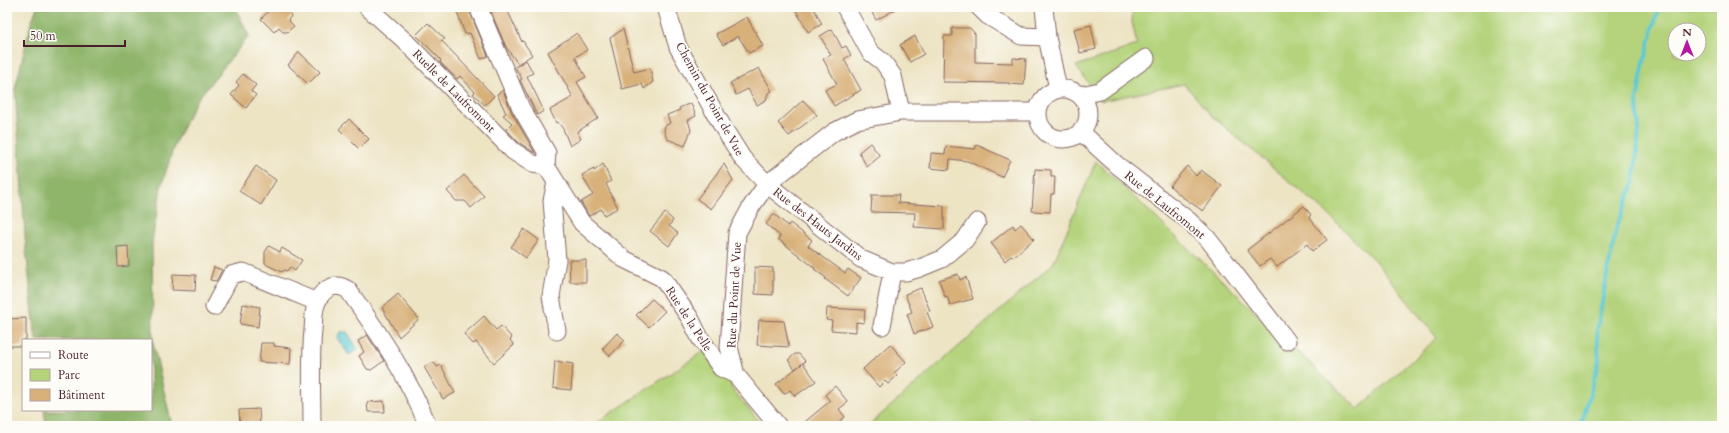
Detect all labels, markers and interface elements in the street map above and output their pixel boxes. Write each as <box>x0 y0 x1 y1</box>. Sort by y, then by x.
scale bar <box>24 22 125 48</box>
north arrow <box>1667 22 1707 62</box>
text: N <box>1682 25 1692 40</box>
text: 50 m <box>30 28 57 44</box>
street label: Chemin du Point de Vue <box>672 39 748 159</box>
street label: Ruelle de Laufromont <box>409 46 499 136</box>
street label: Rue de Laufromont <box>1121 167 1209 243</box>
street label: Rue des Hauts Jardins <box>770 184 866 264</box>
street label: Rue du Point de Vue <box>723 241 745 349</box>
street label: Rue de la Pelle <box>662 284 716 354</box>
legend <box>22 339 152 411</box>
text: Route <box>58 347 89 363</box>
text: Parc <box>58 367 81 383</box>
text: Bâtiment <box>58 387 105 403</box>

